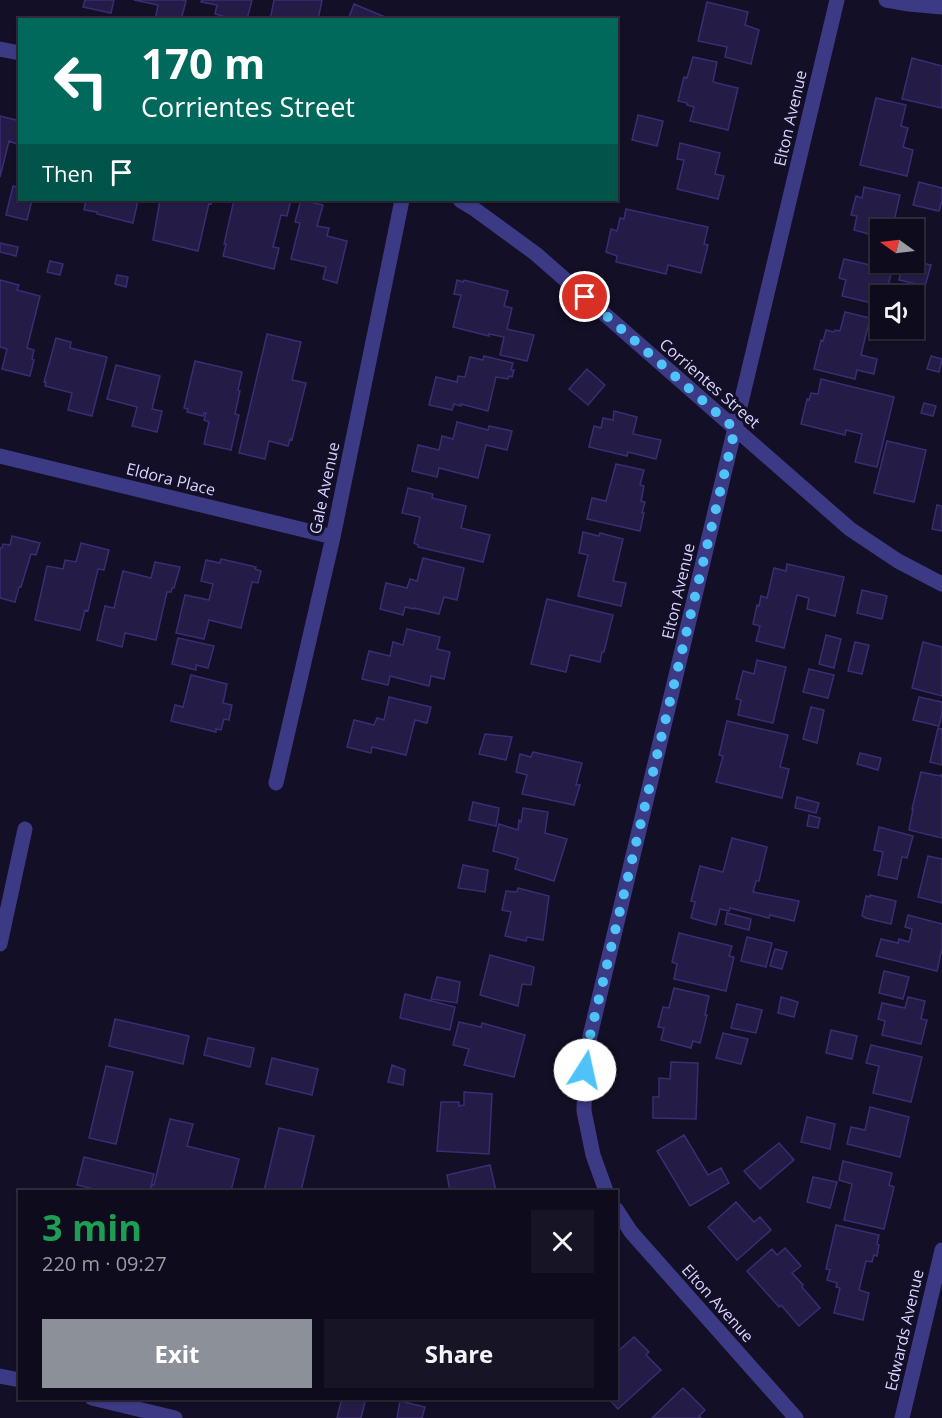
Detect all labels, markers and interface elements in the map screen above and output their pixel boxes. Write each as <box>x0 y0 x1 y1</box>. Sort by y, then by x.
text: 170 m <box>141 34 265 91</box>
icon: left <box>42 42 120 120</box>
street label: Elton Avenue <box>768 68 812 168</box>
text: Corrientes Street <box>141 88 355 125</box>
icon: arrive <box>105 156 138 189</box>
text: Then <box>42 158 93 188</box>
north arrow <box>870 219 924 273</box>
map controls <box>870 219 924 339</box>
pin <box>559 271 610 322</box>
icon: arrive <box>568 280 601 313</box>
button: sound <box>870 285 924 339</box>
street label: Corrientes Street <box>655 333 765 433</box>
street label: Gale Avenue <box>304 440 344 536</box>
street label: Eldora Place <box>124 457 218 501</box>
street label: Elton Avenue <box>656 541 700 641</box>
position arrow <box>553 1038 617 1102</box>
text: 3 min <box>42 1203 142 1252</box>
button: close <box>531 1210 594 1273</box>
text: 220 m · 09:27 <box>42 1250 167 1277</box>
street label: Elton Avenue <box>677 1259 759 1347</box>
street label: Edwards Avenue <box>879 1267 929 1393</box>
button: Exit <box>42 1319 312 1388</box>
button: Share <box>324 1319 594 1388</box>

